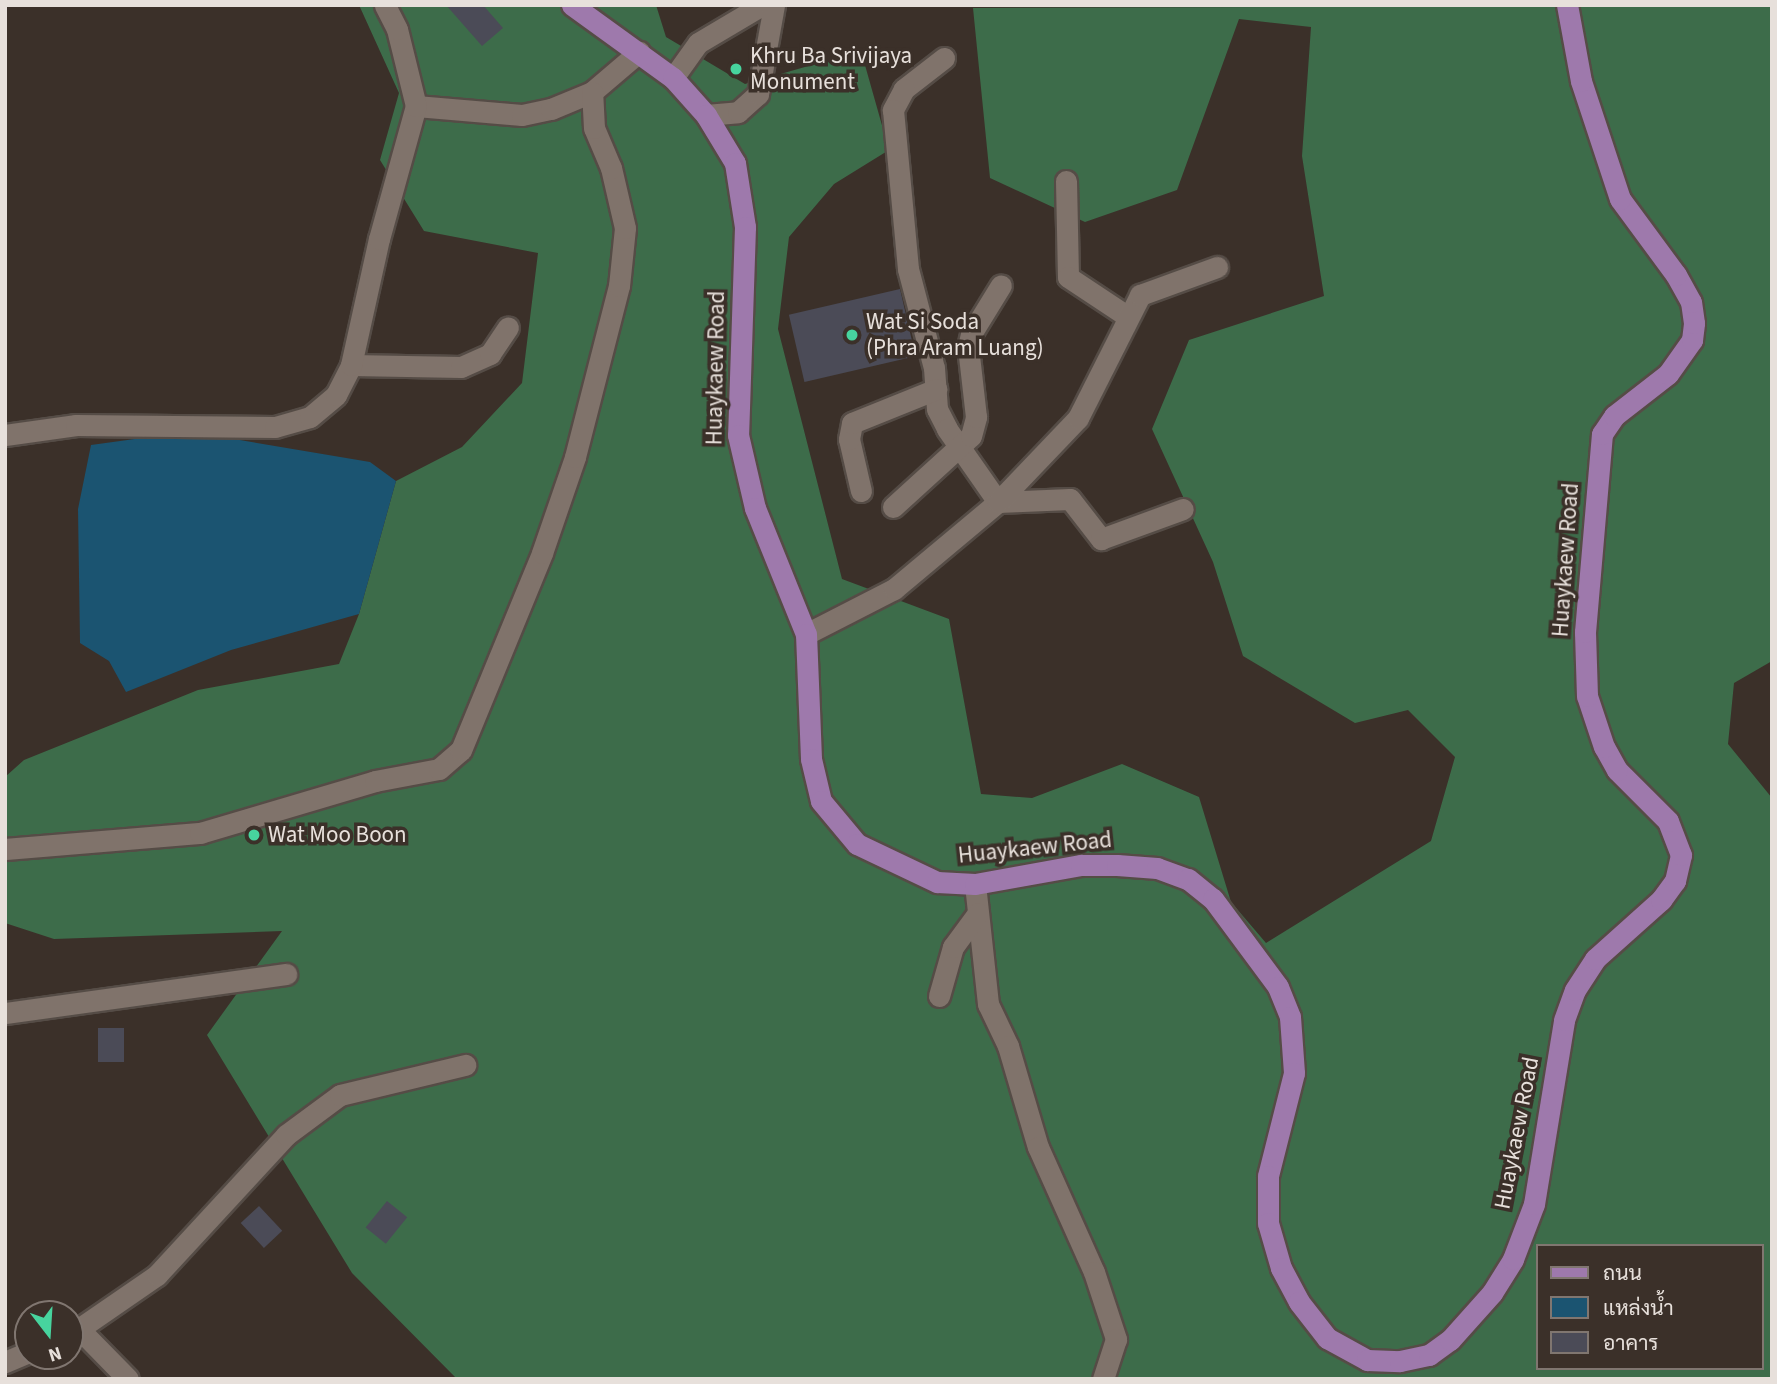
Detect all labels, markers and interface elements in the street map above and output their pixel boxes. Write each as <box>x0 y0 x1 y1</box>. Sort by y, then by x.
place label: Khru Ba Srivijaya Monument <box>750 42 912 96</box>
marker: Khru Ba Srivijaya Monument <box>728 61 744 77</box>
street label: Huaykaew Road <box>701 290 731 446</box>
place label: Wat Si Soda (Phra Aram Luang) <box>866 308 1044 362</box>
marker: Wat Si Soda (Phra Aram Luang) <box>844 327 860 343</box>
street label: Huaykaew Road <box>1547 482 1585 638</box>
place label: Wat Moo Boon <box>268 821 407 849</box>
street label: Huaykaew Road <box>957 826 1113 870</box>
marker: Wat Moo Boon <box>246 827 262 843</box>
street label: Huaykaew Road <box>1489 1054 1545 1212</box>
legend <box>1536 1244 1763 1370</box>
text: ถนน <box>1603 1258 1642 1288</box>
text: แหล่งน้ำ <box>1603 1293 1674 1323</box>
north arrow <box>14 1300 84 1370</box>
text: อาคาร <box>1603 1328 1659 1358</box>
text: N <box>45 1339 65 1368</box>

